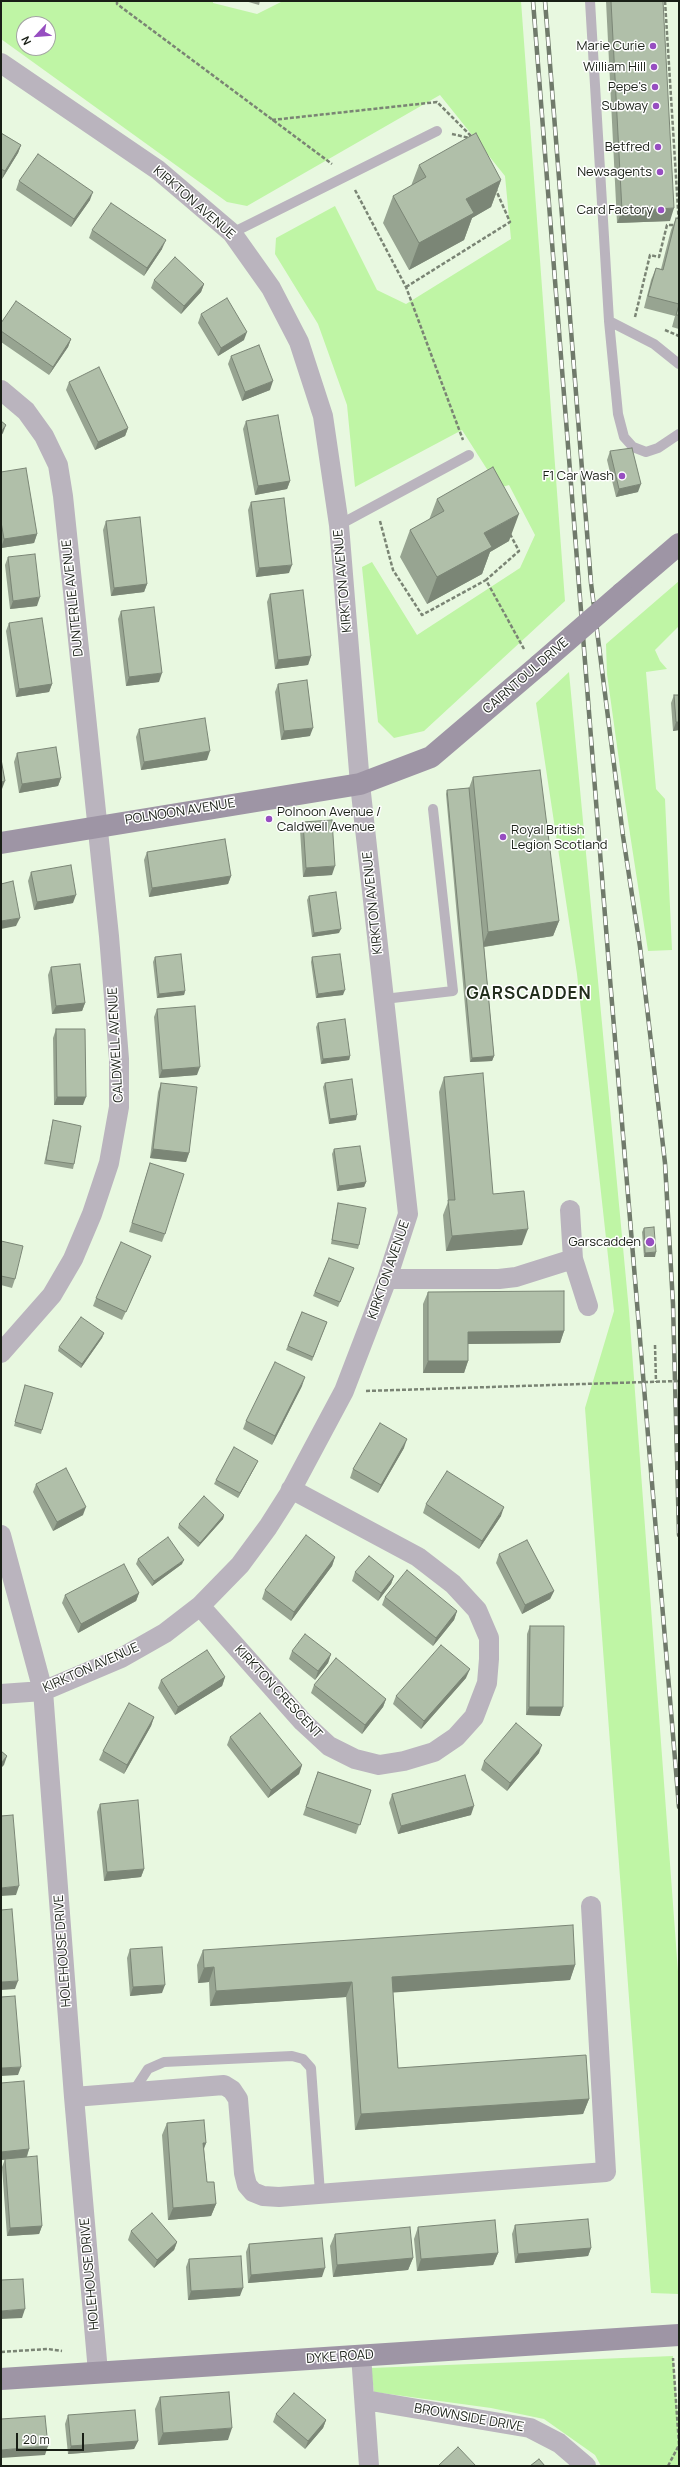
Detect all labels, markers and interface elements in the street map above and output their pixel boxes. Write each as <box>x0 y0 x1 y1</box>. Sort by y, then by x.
north arrow <box>16 16 56 56</box>
text: N <box>17 34 34 48</box>
place label: Marie Curie <box>577 38 645 54</box>
marker: Marie Curie <box>648 41 658 51</box>
place label: William Hill <box>583 59 646 75</box>
marker: William Hill <box>649 62 659 72</box>
place label: Pepe's <box>608 79 647 95</box>
marker: Pepe's <box>650 82 660 92</box>
place label: Subway <box>602 98 648 114</box>
marker: Subway <box>651 101 661 111</box>
place label: Betfred <box>605 139 650 155</box>
marker: Betfred <box>653 142 663 152</box>
street label: KIRKTON AVENUE <box>150 163 238 243</box>
place label: Newsagents <box>577 164 652 180</box>
marker: Newsagents <box>655 167 665 177</box>
place label: Card Factory <box>577 202 653 218</box>
marker: Card Factory <box>656 205 666 215</box>
place label: F1 Car Wash <box>543 468 614 484</box>
marker: F1 Car Wash <box>617 471 627 481</box>
street label: KIRKTON AVENUE <box>331 529 355 633</box>
street label: DUNTERLIE AVENUE <box>59 539 87 657</box>
street label: CAIRNTOUL DRIVE <box>480 635 572 717</box>
street label: POLNOON AVENUE <box>124 796 236 828</box>
place label: Polnoon Avenue / Caldwell Avenue <box>277 804 381 835</box>
marker: Polnoon Avenue / Caldwell Avenue <box>264 814 274 824</box>
place label: Royal British Legion Scotland <box>511 822 608 853</box>
marker: Royal British Legion Scotland <box>498 832 508 842</box>
street label: KIRKTON AVENUE <box>360 851 386 955</box>
district label: GARSCADDEN <box>466 984 592 1004</box>
street label: CALDWELL AVENUE <box>105 987 127 1103</box>
street label: KIRKTON AVENUE <box>365 1219 413 1321</box>
place label: Garscadden <box>568 1234 641 1250</box>
marker: Garscadden <box>644 1236 656 1248</box>
street label: KIRKTON AVENUE <box>41 1640 141 1696</box>
street label: KIRKTON CRESCENT <box>231 1642 325 1742</box>
street label: HOLEHOUSE DRIVE <box>51 1894 75 2008</box>
street label: HOLEHOUSE DRIVE <box>77 2217 103 2331</box>
street label: DYKE ROAD <box>306 2347 374 2367</box>
street label: BROWNSIDE DRIVE <box>413 2401 525 2435</box>
scale bar <box>18 2425 86 2451</box>
text: 20 m <box>23 2431 50 2448</box>

